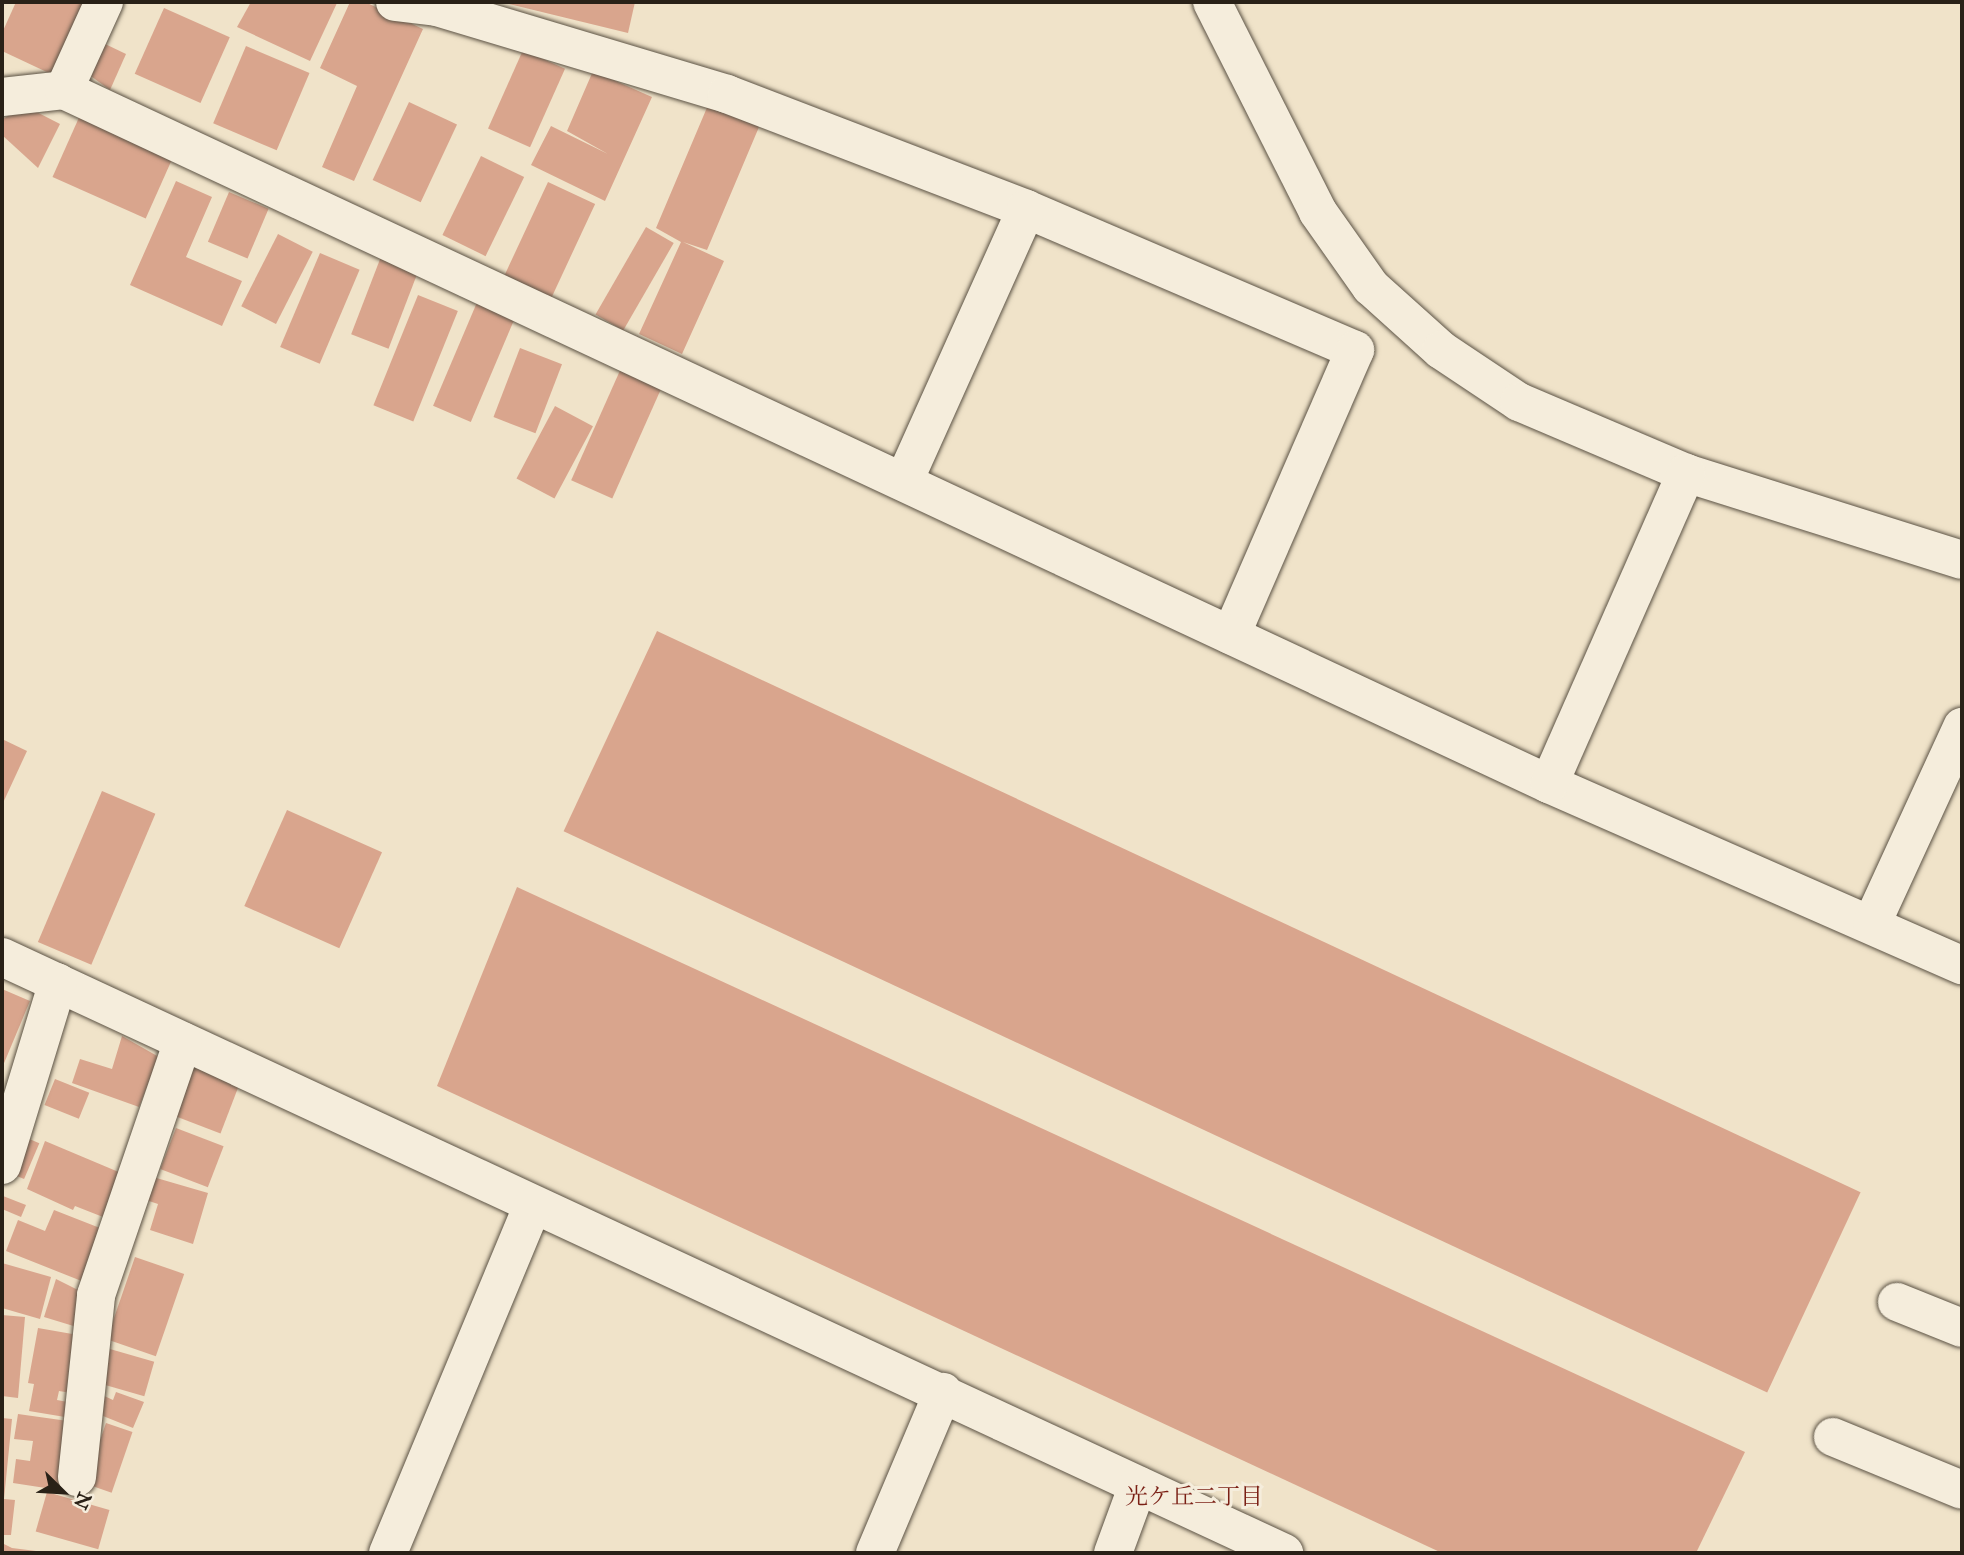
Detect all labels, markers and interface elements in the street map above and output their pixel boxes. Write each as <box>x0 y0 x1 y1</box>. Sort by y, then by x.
north arrow <box>28 1457 98 1527</box>
district label: 光ケ丘二丁目 <box>1125 1482 1263 1510</box>
text: N <box>69 1489 96 1513</box>

